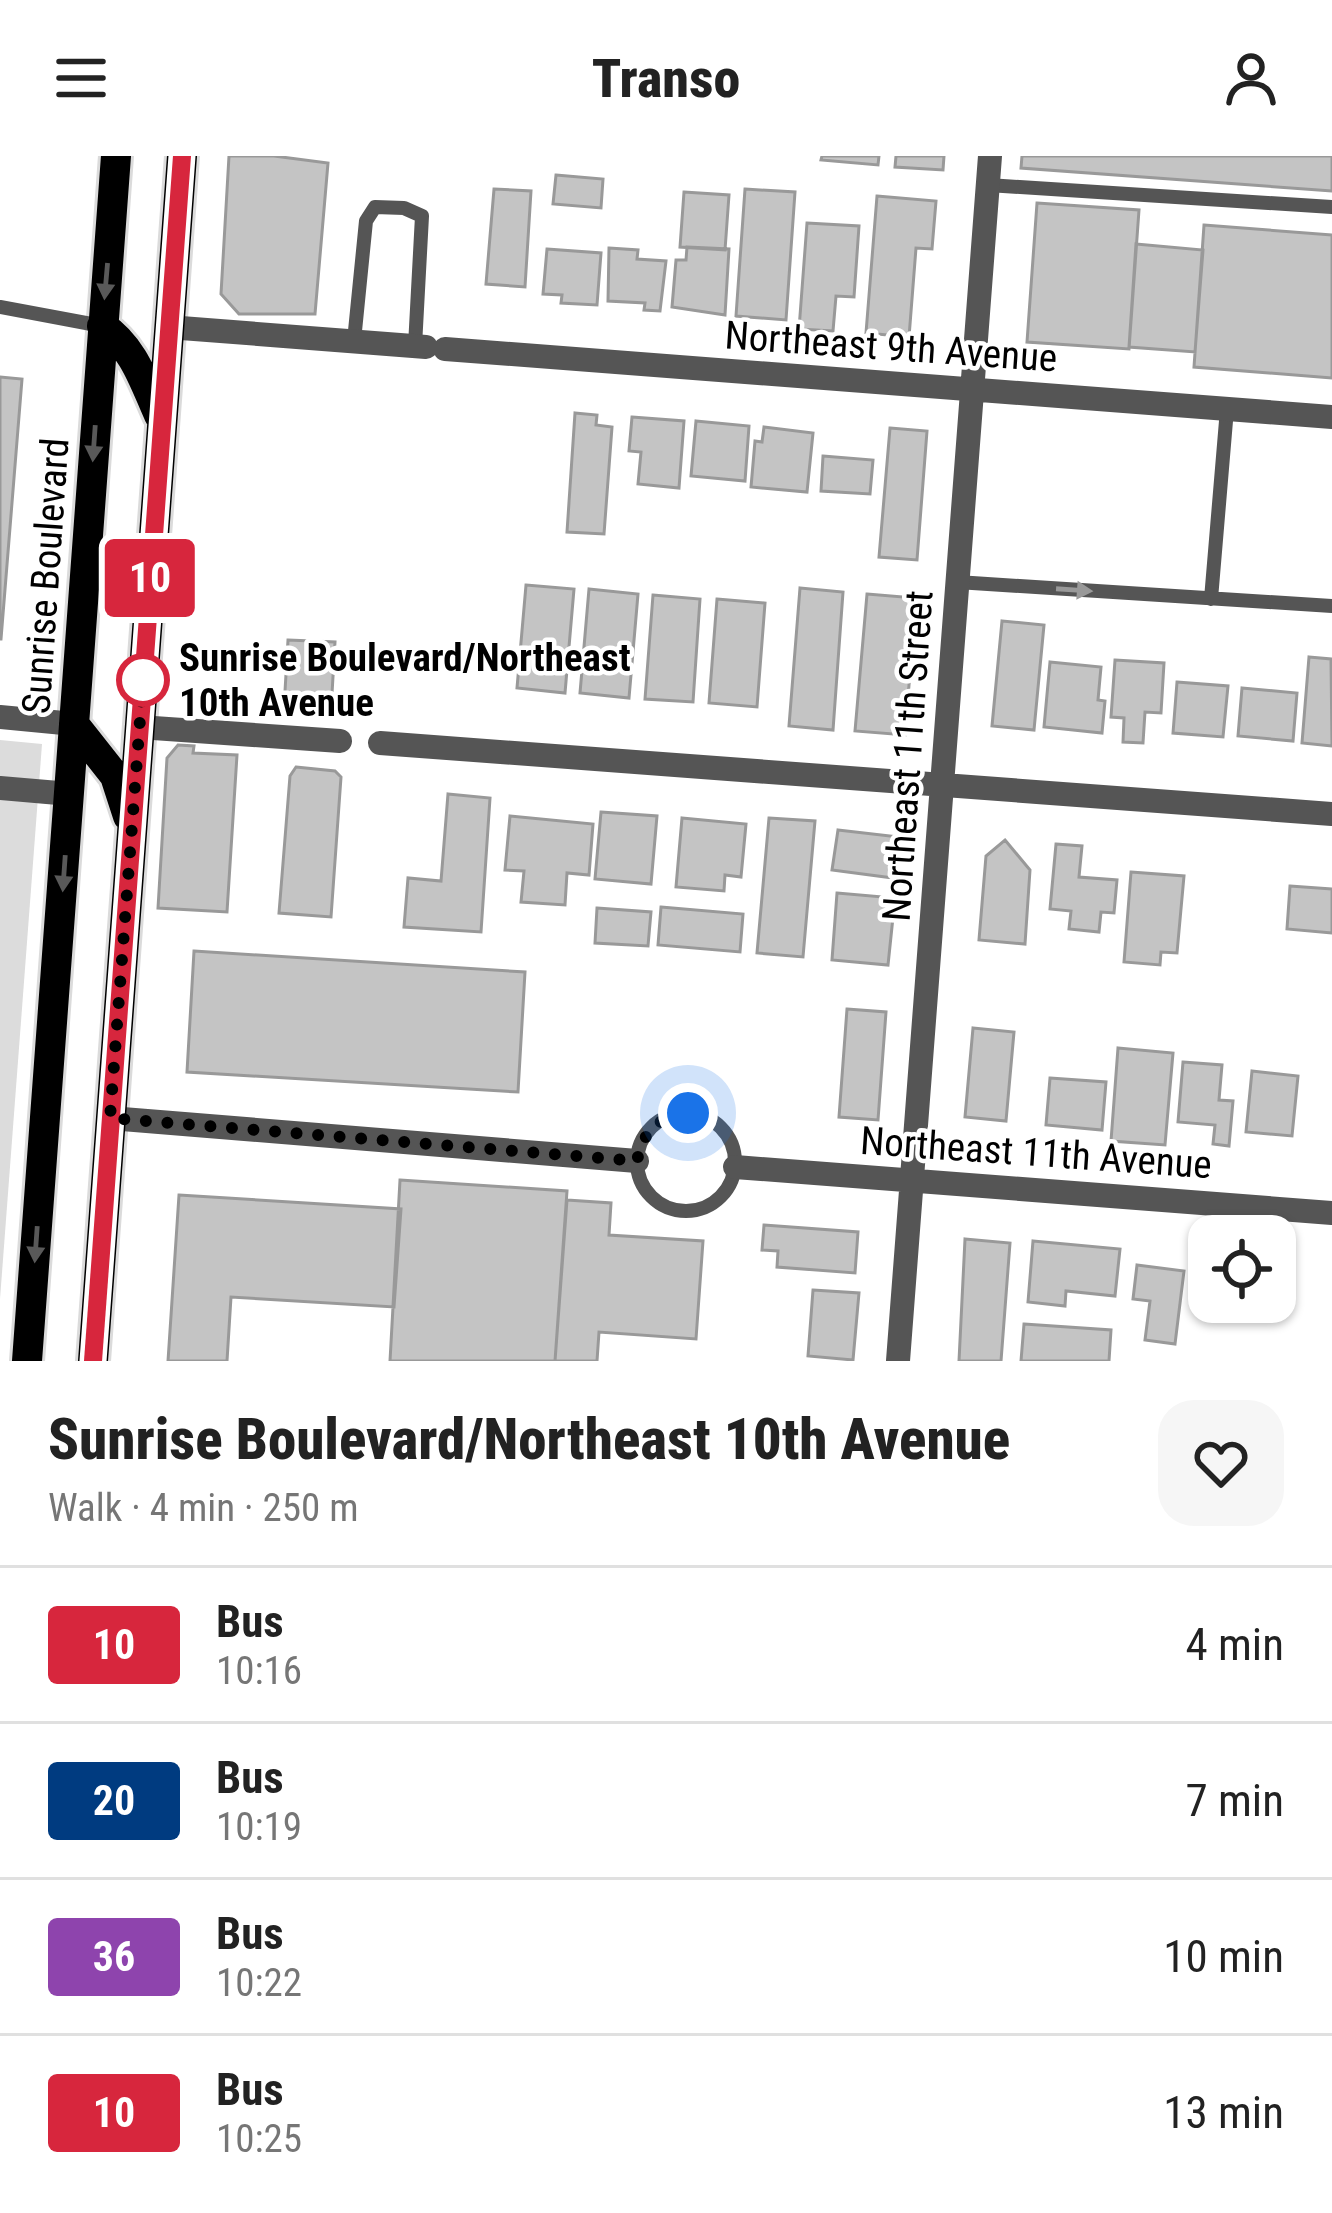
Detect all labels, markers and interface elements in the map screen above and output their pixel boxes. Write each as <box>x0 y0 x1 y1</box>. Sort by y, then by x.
icon: menu <box>48 45 114 111</box>
icon: person <box>1218 45 1284 111</box>
text: Transo <box>592 47 740 110</box>
one-way arrow <box>96 263 115 300</box>
street label: Northeast 9th Avenue <box>723 312 1059 382</box>
one-way arrow <box>85 425 104 462</box>
street label: Sunrise Boulevard <box>13 436 79 716</box>
line badge: 10 <box>96 539 204 617</box>
text: 10 <box>129 553 171 602</box>
one-way arrow <box>1056 580 1093 599</box>
street label: Northeast 11th Street <box>873 589 943 923</box>
place label: Sunrise Boulevard/Northeast 10th Avenue <box>179 635 631 726</box>
marker: Sunrise Boulevard/Northeast 10th Avenue <box>118 655 168 705</box>
one-way arrow <box>54 855 73 893</box>
your location <box>658 1083 718 1143</box>
street label: Northeast 11th Avenue <box>859 1118 1213 1188</box>
map controls <box>1188 1215 1296 1323</box>
button: locate <box>1188 1215 1296 1323</box>
one-way arrow <box>26 1226 45 1263</box>
button: heart <box>1158 1400 1284 1526</box>
text: Sunrise Boulevard/Northeast 10th Avenue <box>48 1406 1010 1473</box>
text: Walk · 4 min · 250 m <box>48 1485 359 1531</box>
text: Bus <box>216 1595 284 1648</box>
text: 4 min <box>1185 1618 1284 1671</box>
text: 10 <box>93 1620 135 1669</box>
text: 10:16 <box>216 1648 302 1694</box>
text: Bus <box>216 1751 284 1804</box>
text: 7 min <box>1185 1774 1284 1827</box>
text: 20 <box>93 1776 135 1825</box>
text: 10:19 <box>216 1804 302 1850</box>
text: Bus <box>216 1907 284 1960</box>
text: 10 min <box>1163 1930 1284 1983</box>
text: 36 <box>93 1932 135 1981</box>
text: 10:22 <box>216 1960 302 2006</box>
text: Bus <box>216 2063 284 2116</box>
text: 13 min <box>1163 2086 1284 2139</box>
text: 10 <box>93 2088 135 2137</box>
text: 10:25 <box>216 2116 302 2162</box>

